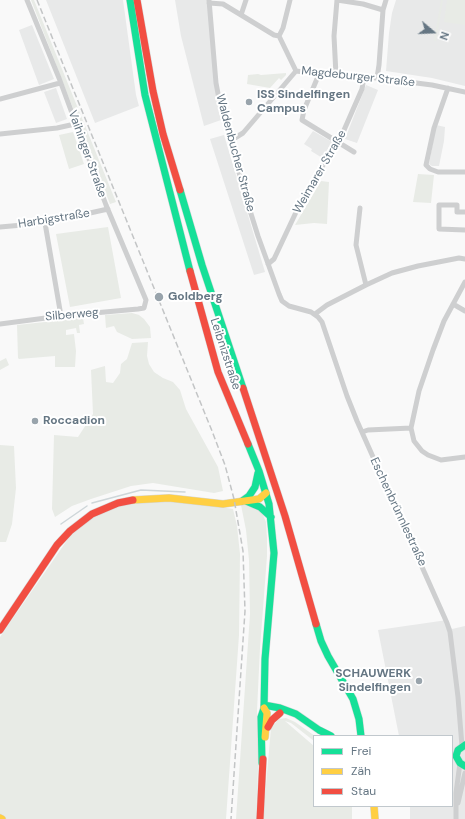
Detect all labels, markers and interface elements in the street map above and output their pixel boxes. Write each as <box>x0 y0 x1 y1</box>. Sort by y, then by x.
north arrow <box>413 12 453 52</box>
text: N <box>436 30 452 42</box>
street label: Magdeburger Straße <box>300 64 416 90</box>
place label: ISS Sindelfingen Campus <box>257 88 350 116</box>
street label: Waldenbucher Straße <box>212 93 258 213</box>
marker: ISS Sindelfingen Campus <box>244 97 254 107</box>
street label: Vaihinger Straße <box>65 109 109 199</box>
street label: Weimarer Straße <box>290 128 350 216</box>
street label: Harbigstraße <box>17 206 91 232</box>
place label: Goldberg <box>168 290 223 304</box>
marker: Goldberg <box>153 291 165 303</box>
street label: Silberweg <box>45 305 99 325</box>
street label: Leibnizstraße <box>207 316 243 392</box>
place label: Roccadion <box>43 414 105 428</box>
marker: Roccadion <box>30 416 40 426</box>
street label: Eschenbrünnlestraße <box>366 455 430 569</box>
place label: SCHAUWERK Sindelfingen <box>335 667 411 695</box>
marker: SCHAUWERK Sindelfingen <box>414 676 424 686</box>
legend <box>313 735 453 807</box>
text: Frei <box>351 743 371 759</box>
text: Zäh <box>351 763 371 779</box>
text: Stau <box>351 783 376 799</box>

